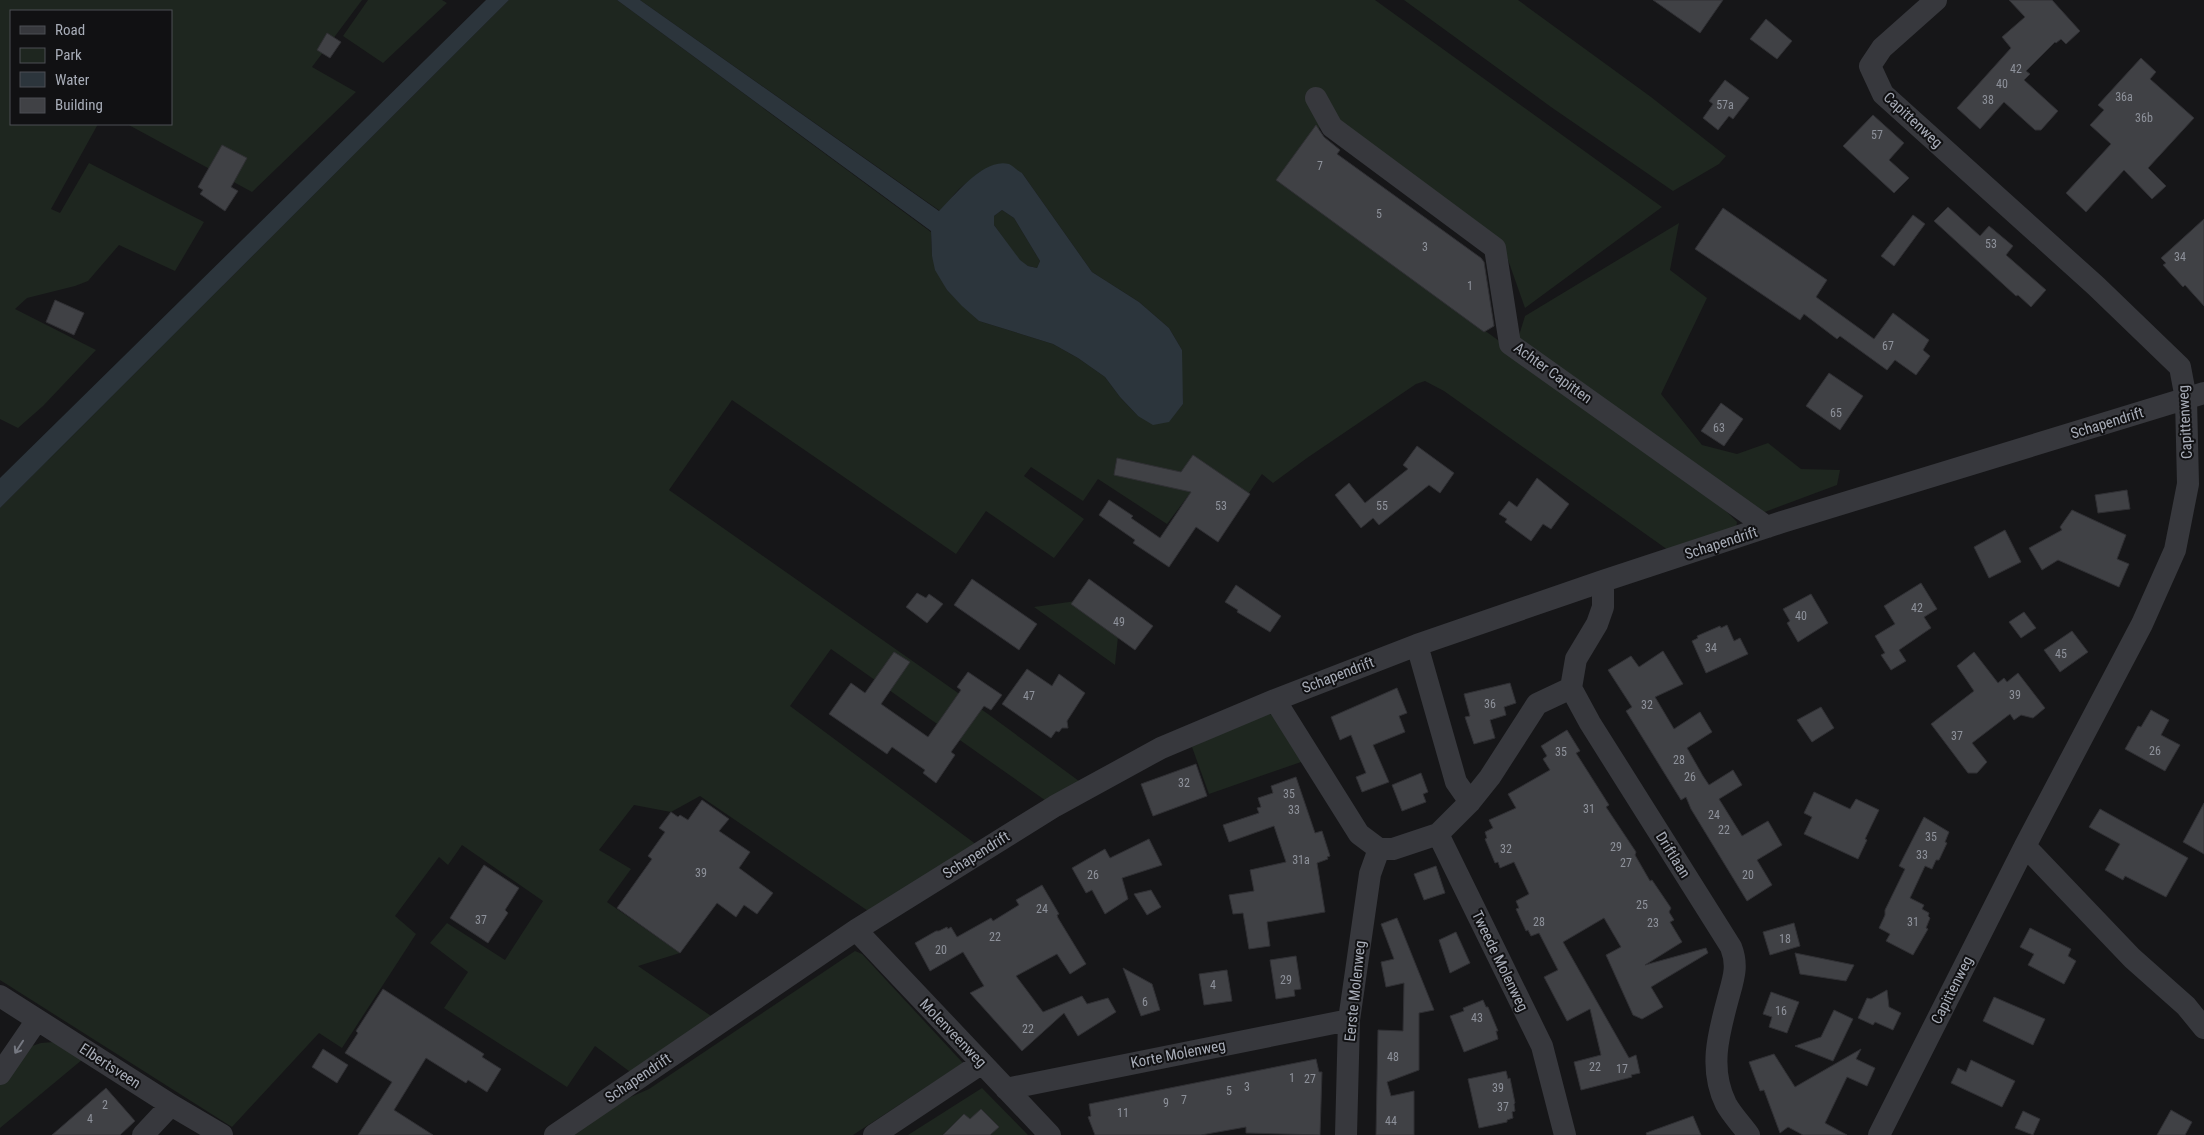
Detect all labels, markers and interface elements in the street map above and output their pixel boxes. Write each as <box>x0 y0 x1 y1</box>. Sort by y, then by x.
legend <box>10 10 172 125</box>
text: Road <box>55 21 85 39</box>
text: Park <box>55 46 82 64</box>
house number: 42 <box>2010 62 2022 76</box>
text: Water <box>55 71 90 89</box>
house number: 40 <box>1996 77 2008 91</box>
street label: Capittenweg <box>1880 88 1946 152</box>
house number: 36a <box>2115 90 2133 104</box>
house number: 38 <box>1982 93 1994 107</box>
text: Building <box>55 96 103 114</box>
house number: 57a <box>1716 98 1734 112</box>
house number: 36b <box>2135 111 2153 125</box>
house number: 57 <box>1871 128 1883 142</box>
house number: 7 <box>1317 159 1323 173</box>
house number: 5 <box>1376 207 1382 221</box>
house number: 53 <box>1985 237 1997 251</box>
house number: 3 <box>1422 240 1428 254</box>
house number: 34 <box>2174 250 2186 264</box>
house number: 1 <box>1467 279 1473 293</box>
street label: Achter Capitten <box>1510 339 1596 407</box>
house number: 67 <box>1882 339 1894 353</box>
street label: Capittenweg <box>2174 385 2196 459</box>
street label: Schapendrift <box>2068 403 2146 443</box>
house number: 65 <box>1830 406 1842 420</box>
house number: 63 <box>1713 421 1725 435</box>
house number: 53 <box>1215 499 1227 513</box>
house number: 55 <box>1376 499 1388 513</box>
street label: Schapendrift <box>1682 523 1760 563</box>
house number: 42 <box>1911 601 1923 615</box>
house number: 40 <box>1795 609 1807 623</box>
house number: 49 <box>1113 615 1125 629</box>
house number: 34 <box>1705 641 1717 655</box>
house number: 45 <box>2055 647 2067 661</box>
street label: Schapendrift <box>1300 653 1376 697</box>
house number: 39 <box>2009 688 2021 702</box>
house number: 47 <box>1023 689 1035 703</box>
house number: 36 <box>1484 697 1496 711</box>
house number: 32 <box>1641 698 1653 712</box>
house number: 37 <box>1951 729 1963 743</box>
house number: 26 <box>2149 744 2161 758</box>
house number: 35 <box>1555 745 1567 759</box>
house number: 28 <box>1673 753 1685 767</box>
house number: 26 <box>1684 770 1696 784</box>
house number: 32 <box>1178 776 1190 790</box>
house number: 35 <box>1283 787 1295 801</box>
house number: 31 <box>1583 802 1595 816</box>
house number: 33 <box>1288 803 1300 817</box>
house number: 24 <box>1708 808 1720 822</box>
house number: 22 <box>1718 823 1730 837</box>
street label: Schapendrift <box>939 827 1013 883</box>
street label: Driftlaan <box>1652 829 1694 881</box>
house number: 35 <box>1925 830 1937 844</box>
house number: 29 <box>1610 840 1622 854</box>
house number: 32 <box>1500 842 1512 856</box>
house number: 33 <box>1916 848 1928 862</box>
house number: 31a <box>1292 853 1310 867</box>
house number: 27 <box>1620 856 1632 870</box>
house number: 39 <box>695 866 707 880</box>
house number: 26 <box>1087 868 1099 882</box>
house number: 20 <box>1742 868 1754 882</box>
house number: 25 <box>1636 898 1648 912</box>
house number: 24 <box>1036 902 1048 916</box>
street label: Tweede Molenweg <box>1468 908 1532 1014</box>
house number: 37 <box>475 913 487 927</box>
house number: 28 <box>1533 915 1545 929</box>
house number: 31 <box>1907 915 1919 929</box>
house number: 23 <box>1647 916 1659 930</box>
house number: 22 <box>989 930 1001 944</box>
house number: 18 <box>1779 932 1791 946</box>
street label: Eerste Molenweg <box>1341 940 1369 1042</box>
house number: 20 <box>935 943 947 957</box>
street label: Capittenweg <box>1927 953 1977 1027</box>
house number: 29 <box>1280 973 1292 987</box>
house number: 4 <box>1210 978 1216 992</box>
street label: Molenveenweg <box>916 995 990 1071</box>
house number: 6 <box>1142 995 1148 1009</box>
house number: 16 <box>1775 1004 1787 1018</box>
house number: 43 <box>1471 1011 1483 1025</box>
house number: 22 <box>1022 1022 1034 1036</box>
street label: Korte Molenweg <box>1129 1036 1227 1072</box>
one-way arrow <box>13 1040 24 1054</box>
street label: Elbertsveen <box>76 1040 144 1092</box>
street label: Schapendrift <box>602 1049 674 1107</box>
house number: 48 <box>1387 1050 1399 1064</box>
house number: 22 <box>1589 1060 1601 1074</box>
house number: 17 <box>1616 1062 1628 1076</box>
house number: 1 <box>1289 1071 1295 1085</box>
house number: 27 <box>1304 1072 1316 1086</box>
house number: 3 <box>1244 1080 1250 1094</box>
house number: 39 <box>1492 1081 1504 1095</box>
house number: 5 <box>1226 1084 1232 1098</box>
house number: 7 <box>1181 1093 1187 1107</box>
house number: 9 <box>1163 1096 1169 1110</box>
house number: 2 <box>102 1098 108 1112</box>
house number: 37 <box>1497 1100 1509 1114</box>
house number: 11 <box>1117 1106 1129 1120</box>
house number: 4 <box>87 1112 93 1126</box>
house number: 44 <box>1385 1114 1397 1128</box>

